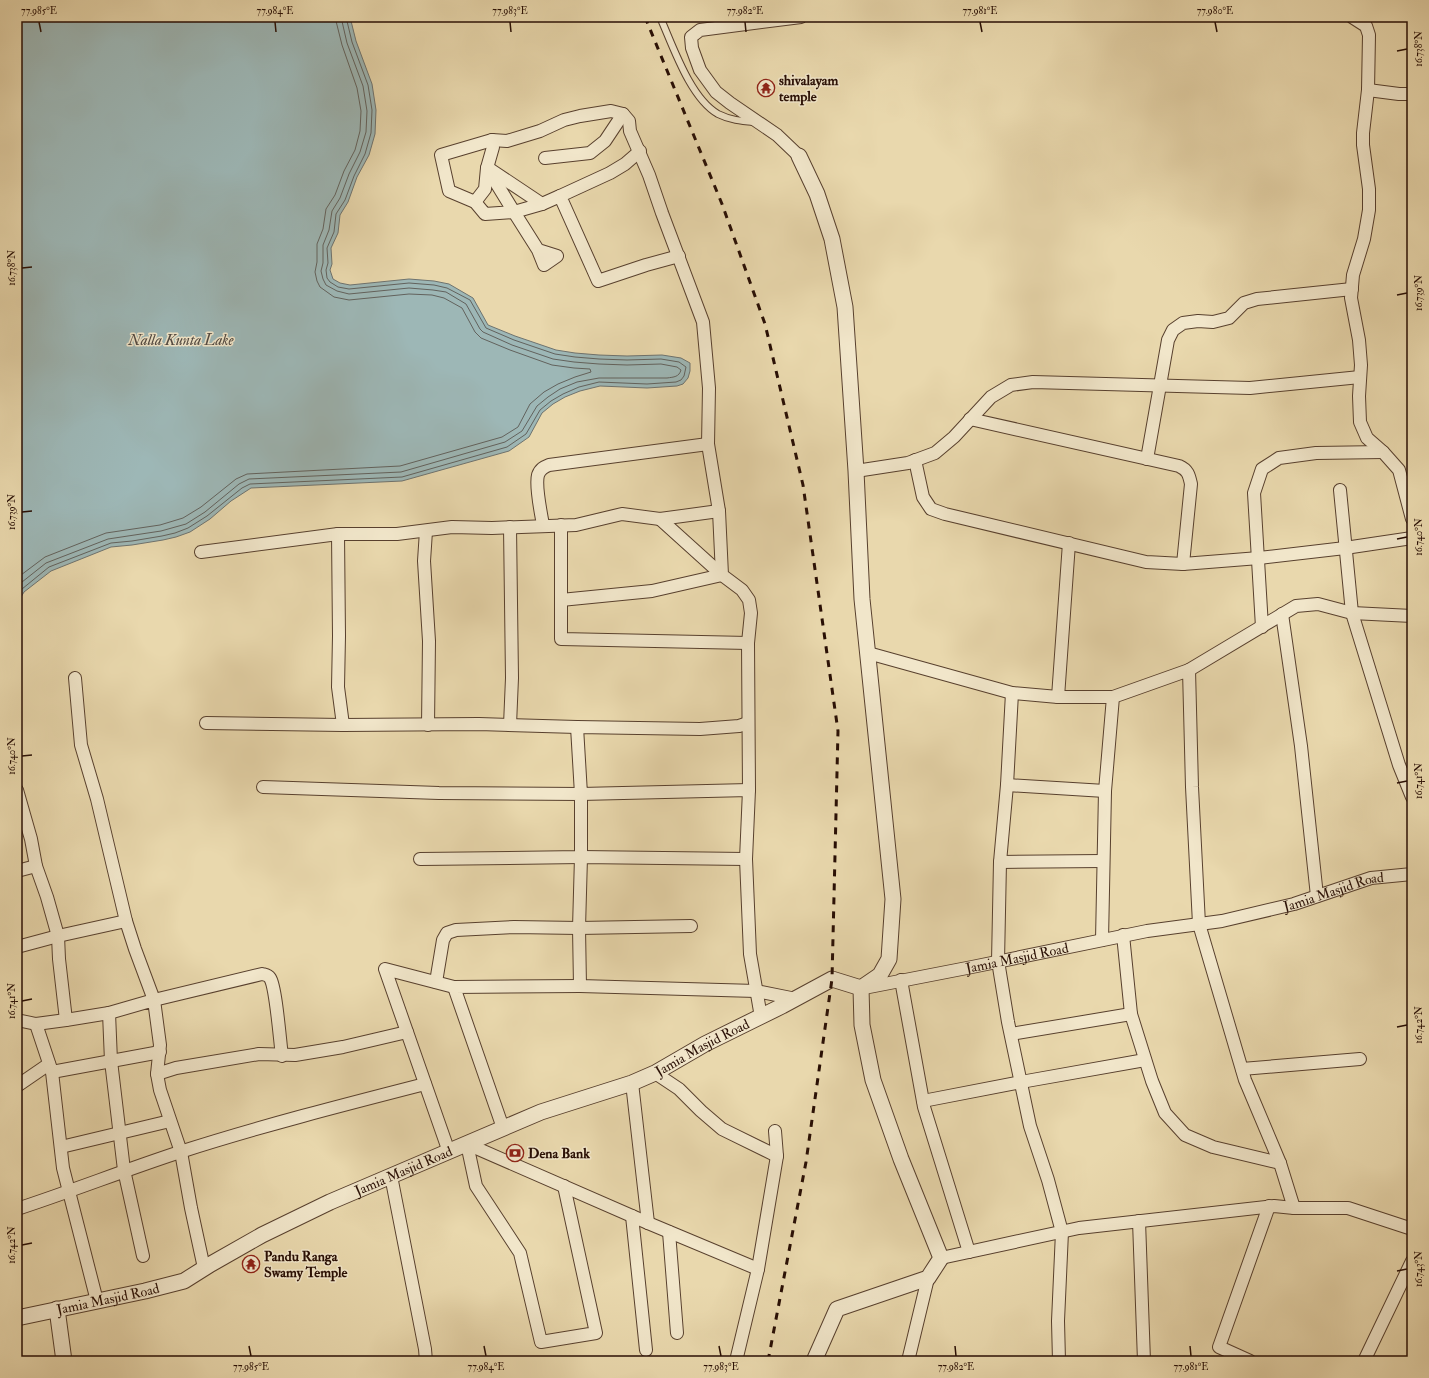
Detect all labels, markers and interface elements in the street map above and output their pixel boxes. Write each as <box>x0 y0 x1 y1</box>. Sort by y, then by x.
text: 77.985°E <box>21 5 57 17</box>
text: 77.984°E <box>257 5 293 17</box>
text: 77.983°E <box>492 5 528 17</box>
text: 77.982°E <box>727 5 763 17</box>
text: 77.981°E <box>962 5 998 17</box>
text: 77.980°E <box>1197 5 1233 17</box>
text: 16.738°N <box>1413 31 1425 67</box>
place label: shivalayam temple <box>779 72 839 106</box>
temple icon: shivalayam temple <box>756 78 776 98</box>
text: 16.738°N <box>6 250 18 286</box>
text: 16.739°N <box>1413 275 1425 311</box>
water label: Nalla Kunta Lake <box>127 331 235 350</box>
text: 16.739°N <box>6 494 18 530</box>
text: 16.740°N <box>1413 518 1425 556</box>
text: 16.740°N <box>6 737 18 775</box>
text: 16.741°N <box>1413 763 1425 799</box>
street label: Jamia Masjid Road <box>1281 868 1385 915</box>
street label: Jamia Masjid Road <box>963 939 1070 977</box>
text: 16.741°N <box>6 983 18 1019</box>
text: 16.742°N <box>1413 1006 1425 1044</box>
street label: Jamia Masjid Road <box>651 1015 752 1080</box>
street label: Jamia Masjid Road <box>351 1142 455 1199</box>
bank icon: Dena Bank <box>505 1143 525 1163</box>
place label: Dena Bank <box>528 1145 590 1162</box>
text: 16.742°N <box>6 1226 18 1264</box>
place label: Pandu Ranga Swamy Temple <box>264 1248 348 1282</box>
text: 16.743°N <box>1413 1251 1425 1287</box>
temple icon: Pandu Ranga Swamy Temple <box>241 1254 261 1274</box>
street label: Jamia Masjid Road <box>54 1279 161 1318</box>
text: 77.985°E <box>233 1361 269 1373</box>
text: 77.984°E <box>468 1361 504 1373</box>
text: 77.983°E <box>703 1361 739 1373</box>
text: 77.982°E <box>938 1361 974 1373</box>
text: 77.981°E <box>1173 1361 1209 1373</box>

